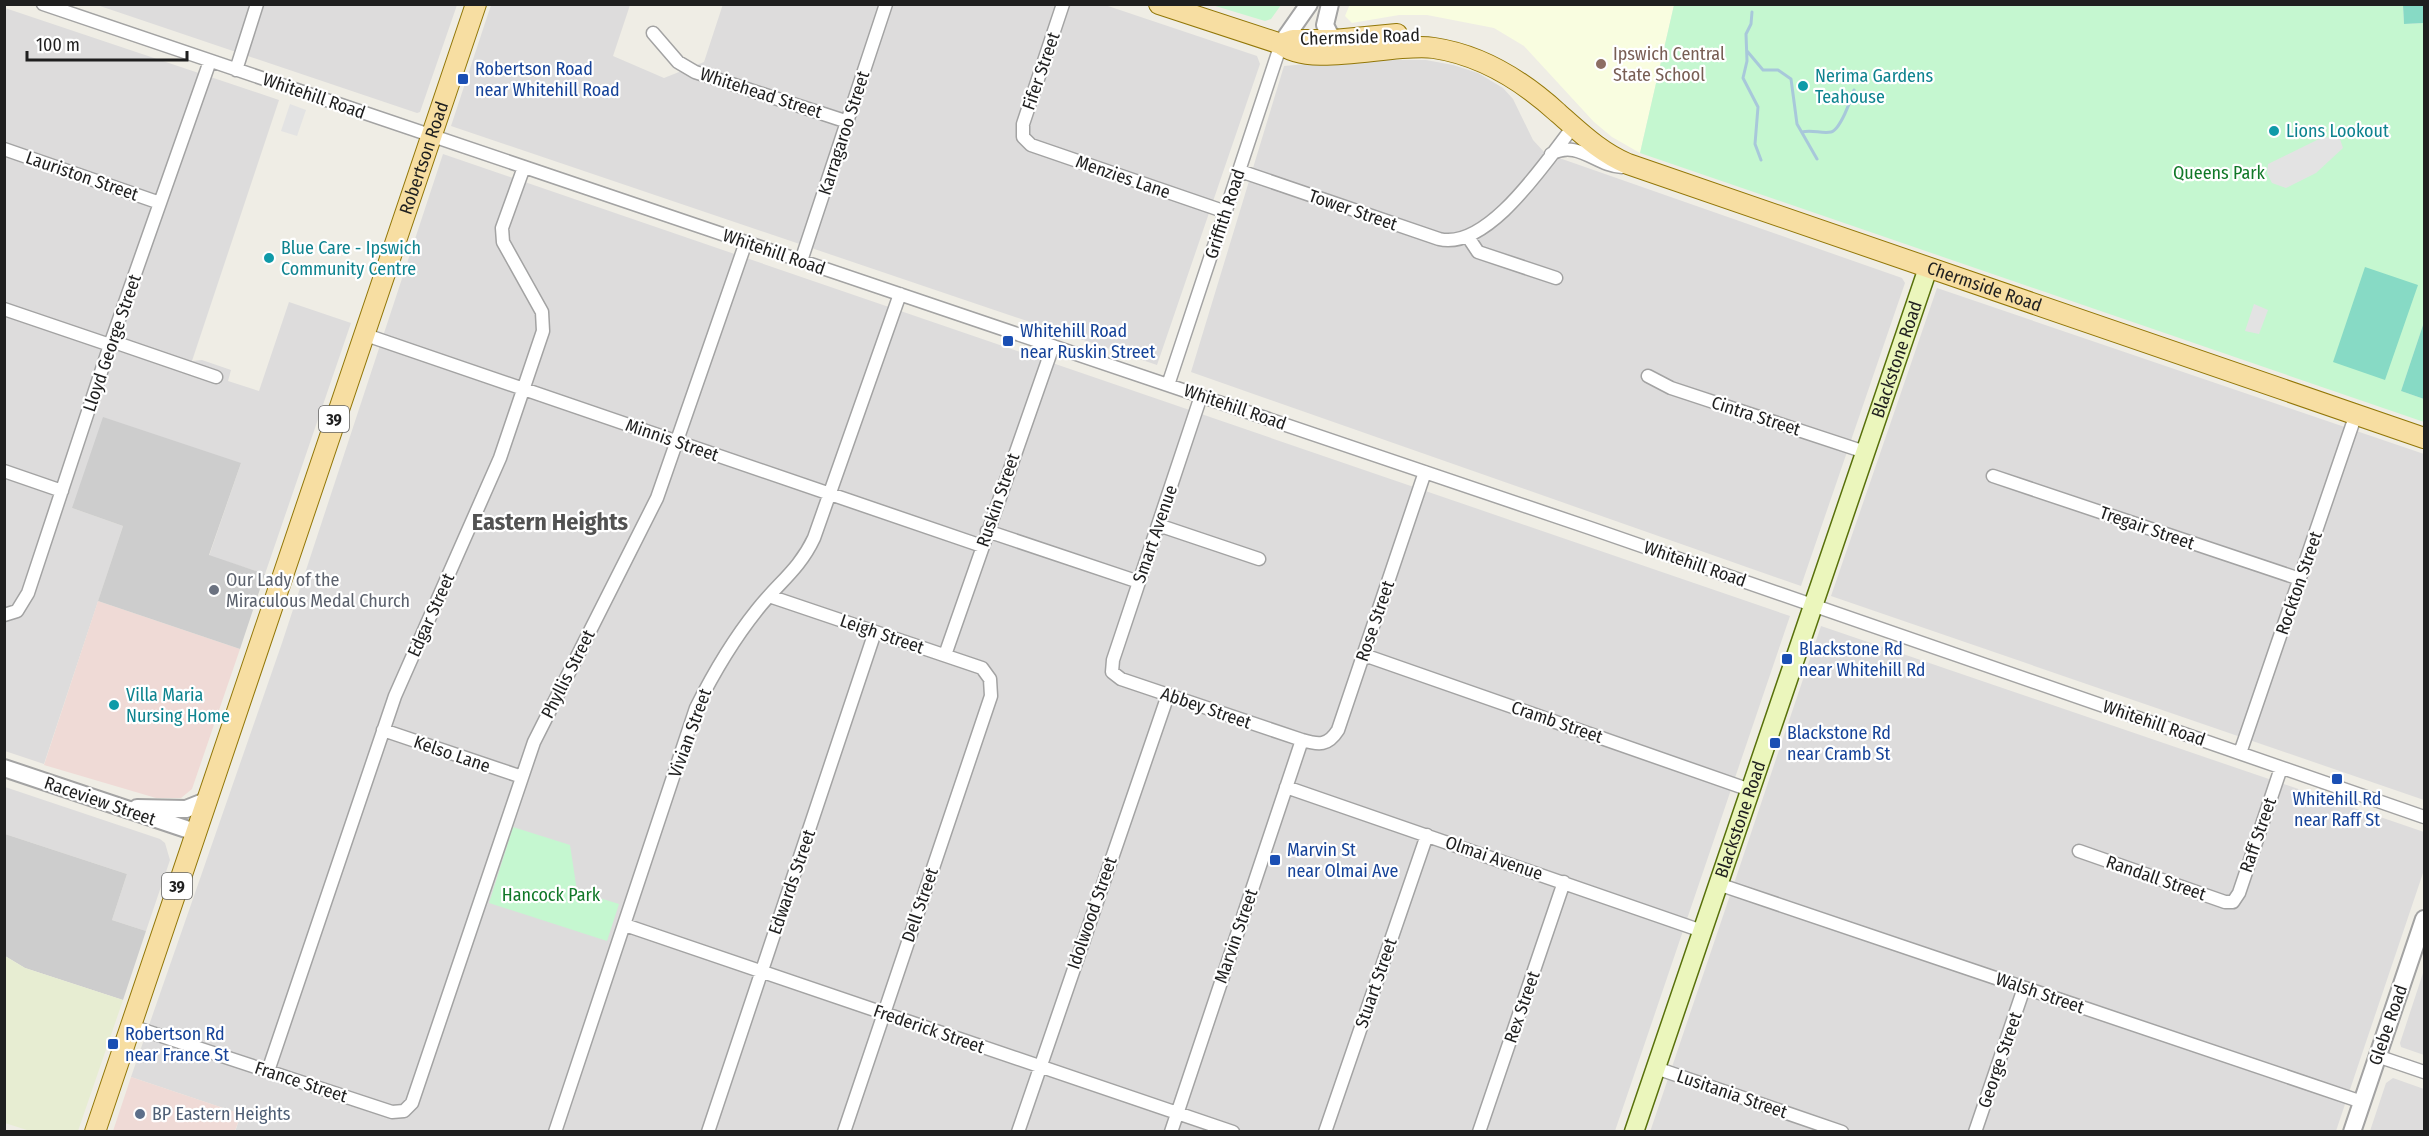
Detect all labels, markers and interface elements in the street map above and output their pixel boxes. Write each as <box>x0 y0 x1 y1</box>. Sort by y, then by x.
scale bar <box>27 24 188 62</box>
street label: Chermside Road <box>1300 24 1420 50</box>
street label: Fifer Street <box>1017 29 1065 113</box>
text: 100 m <box>36 34 80 56</box>
place label: Ipswich Central State School <box>1613 43 1725 86</box>
marker: Ipswich Central State School <box>1594 57 1608 71</box>
place label: Robertson Road near Whitehill Road <box>475 58 620 101</box>
street label: Whitehead Street <box>697 63 825 123</box>
place label: Nerima Gardens Teahouse <box>1815 65 1933 108</box>
street label: Whitehill Road <box>260 68 368 124</box>
street label: Karragaroo Street <box>814 68 874 198</box>
marker: Robertson Road near Whitehill Road <box>456 72 470 86</box>
marker: Nerima Gardens Teahouse <box>1796 79 1810 93</box>
street label: Robertson Road <box>395 99 453 217</box>
place label: Lions Lookout <box>2286 120 2389 142</box>
marker: Lions Lookout <box>2267 124 2281 138</box>
street label: Lauriston Street <box>23 146 141 206</box>
street label: Menzies Lane <box>1073 151 1173 203</box>
park label: Queens Park <box>2173 162 2266 184</box>
street label: Griffith Road <box>1200 166 1250 262</box>
street label: Tower Street <box>1306 185 1400 235</box>
street label: Whitehill Road <box>720 224 828 280</box>
place label: Blue Care - Ipswich Community Centre <box>281 237 421 280</box>
marker: Blue Care - Ipswich Community Centre <box>262 251 276 265</box>
street label: Chermside Road <box>1924 257 2045 317</box>
street label: Lloyd George Street <box>78 271 146 415</box>
street label: Blackstone Road <box>1867 298 1927 421</box>
place label: Whitehill Road near Ruskin Street <box>1020 320 1155 363</box>
marker: Whitehill Road near Ruskin Street <box>1001 334 1015 348</box>
street label: Whitehill Road <box>1181 379 1289 435</box>
street label: Cintra Street <box>1709 391 1803 441</box>
road number: 39 <box>319 406 349 432</box>
street label: Minnis Street <box>623 414 722 466</box>
street label: Ruskin Street <box>972 450 1024 550</box>
street label: Smart Avenue <box>1128 482 1182 586</box>
street label: Tregair Street <box>2097 502 2197 555</box>
district label: Eastern Heights <box>472 508 629 536</box>
street label: Rockton Street <box>2271 528 2327 638</box>
street label: Whitehill Road <box>1641 536 1749 592</box>
place label: Our Lady of the Miraculous Medal Church <box>226 569 410 612</box>
street label: Edgar Street <box>403 570 459 660</box>
street label: Rose Street <box>1351 578 1399 664</box>
marker: Our Lady of the Miraculous Medal Church <box>207 583 221 597</box>
street label: Leigh Street <box>837 609 927 659</box>
street label: Phyllis Street <box>536 626 600 722</box>
place label: Blackstone Rd near Whitehill Rd <box>1799 638 1926 681</box>
marker: Blackstone Rd near Whitehill Rd <box>1780 652 1794 666</box>
street label: Abbey Street <box>1158 682 1254 734</box>
place label: Villa Maria Nursing Home <box>126 684 230 727</box>
street label: Vivian Street <box>664 685 716 780</box>
street label: Whitehill Road <box>2100 695 2208 751</box>
street label: Cramb Street <box>1508 696 1606 748</box>
marker: Villa Maria Nursing Home <box>107 698 121 712</box>
place label: Blackstone Rd near Cramb St <box>1787 722 1891 765</box>
street label: Kelso Lane <box>411 731 493 777</box>
marker: Blackstone Rd near Cramb St <box>1768 736 1782 750</box>
street label: Blackstone Road <box>1710 758 1770 881</box>
street label: Raceview Street <box>41 772 159 830</box>
marker: Whitehill Rd near Raff St <box>2330 772 2344 786</box>
place label: Whitehill Rd near Raff St <box>2293 788 2381 831</box>
street label: Raff Street <box>2235 794 2281 875</box>
street label: Edwards Street <box>764 826 820 937</box>
street label: Olmai Avenue <box>1442 831 1546 885</box>
place label: Marvin St near Olmai Ave <box>1287 839 1398 882</box>
street label: Randall Street <box>2103 851 2209 905</box>
marker: Marvin St near Olmai Ave <box>1268 853 1282 867</box>
street label: Idolwood Street <box>1062 854 1122 972</box>
street label: Dell Street <box>897 865 943 945</box>
road number: 39 <box>162 873 192 899</box>
park label: Hancock Park <box>502 884 601 906</box>
street label: Marvin Street <box>1210 886 1262 986</box>
street label: Stuart Street <box>1350 935 1402 1031</box>
street label: Rex Street <box>1499 968 1545 1046</box>
street label: Walsh Street <box>1993 968 2087 1018</box>
street label: Glebe Road <box>2364 982 2412 1068</box>
street label: Frederick Street <box>871 1000 987 1058</box>
street label: George Street <box>1973 1009 2027 1111</box>
place label: Robertson Rd near France St <box>125 1023 229 1066</box>
marker: Robertson Rd near France St <box>106 1037 120 1051</box>
street label: France Street <box>252 1057 350 1107</box>
street label: Lusitania Street <box>1674 1065 1790 1123</box>
place label: BP Eastern Heights <box>152 1103 291 1125</box>
marker: BP Eastern Heights <box>133 1107 147 1121</box>

